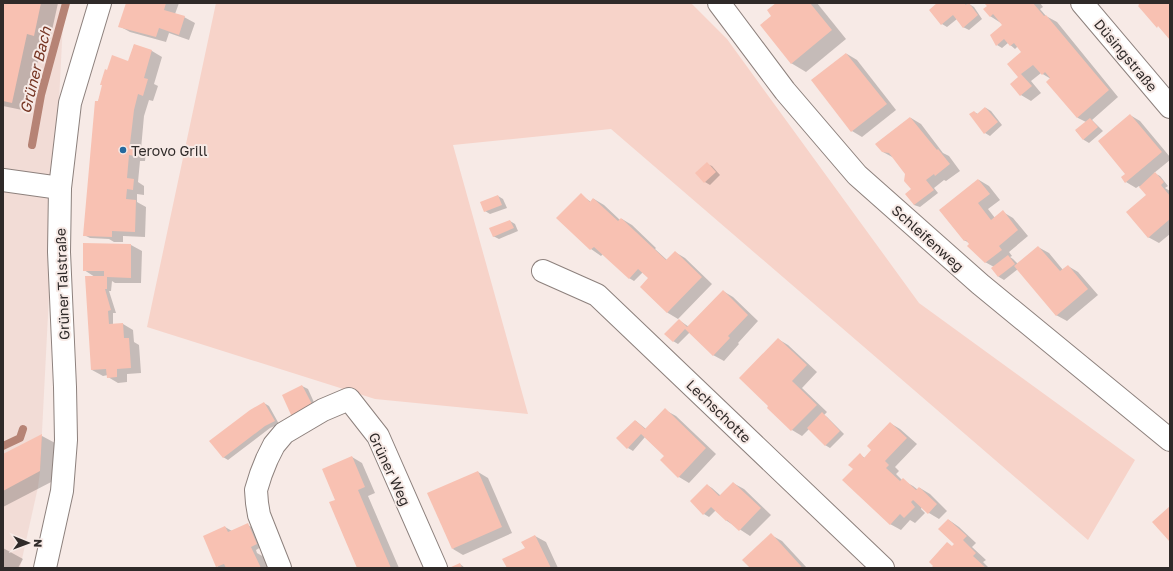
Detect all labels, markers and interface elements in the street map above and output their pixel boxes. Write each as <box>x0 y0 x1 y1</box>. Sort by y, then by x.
street label: Düsingstraße <box>1091 15 1161 95</box>
water label: Grüner Bach <box>16 24 55 115</box>
place label: Terovo Grill <box>131 142 207 159</box>
marker: Terovo Grill <box>118 145 128 155</box>
street label: Schleifenweg <box>889 201 967 275</box>
street label: Grüner Talstraße <box>52 228 72 340</box>
street label: Lechschotte <box>683 376 755 446</box>
street label: Grüner Weg <box>366 430 414 508</box>
north arrow <box>8 523 48 563</box>
text: N <box>32 539 45 547</box>

